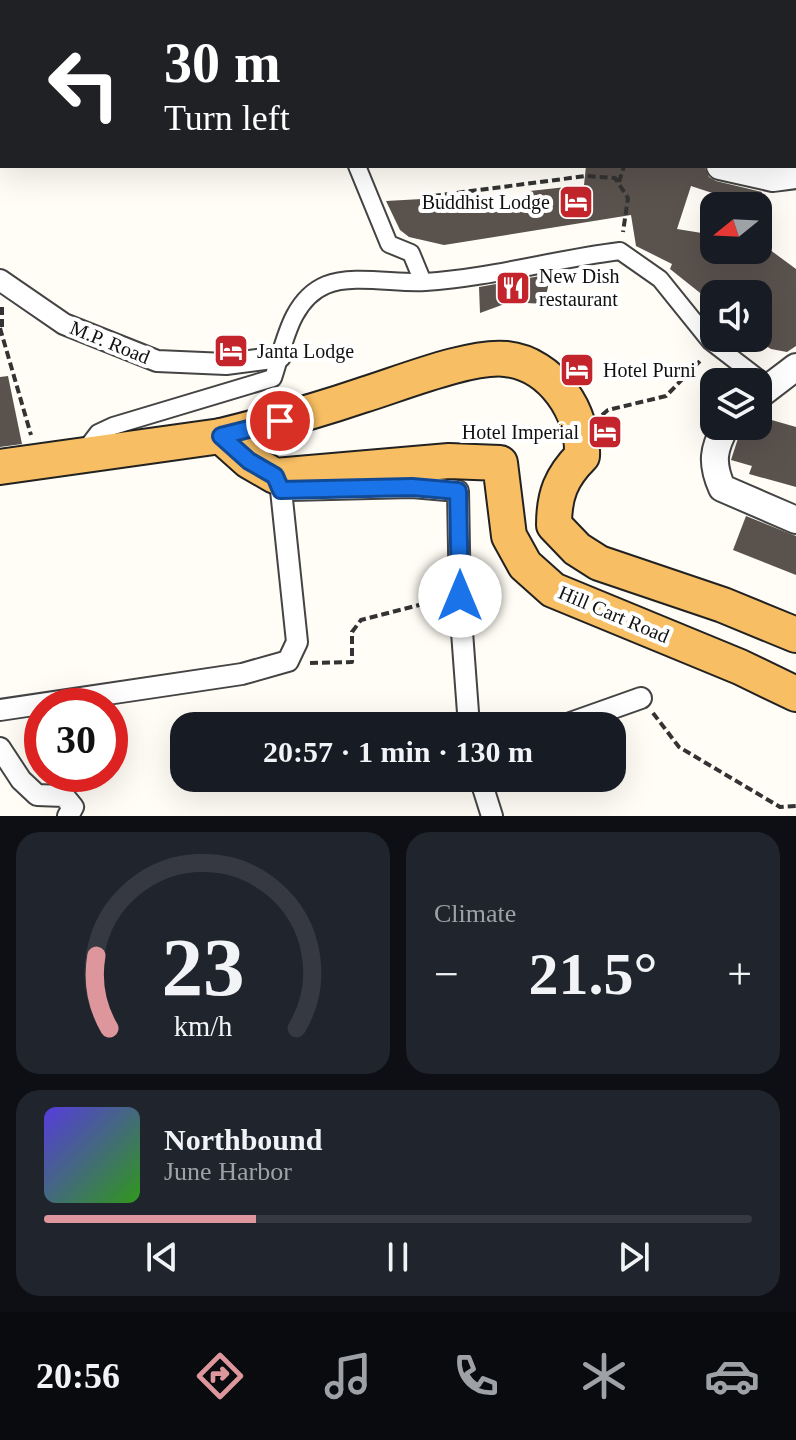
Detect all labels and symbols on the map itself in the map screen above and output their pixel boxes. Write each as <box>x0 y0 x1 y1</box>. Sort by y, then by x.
hotel icon: Buddhist Lodge <box>557 183 595 221</box>
place label: Buddhist Lodge <box>422 191 550 214</box>
north arrow <box>700 192 772 264</box>
place label: New Dish restaurant <box>539 265 620 310</box>
restaurant icon: New Dish restaurant <box>494 269 532 307</box>
street label: M.P. Road <box>67 316 153 368</box>
hotel icon: Janta Lodge <box>212 332 250 370</box>
place label: Janta Lodge <box>257 340 354 363</box>
hotel icon: Hotel Purni <box>558 351 596 389</box>
place label: Hotel Purni <box>603 359 696 381</box>
pin <box>246 387 314 455</box>
hotel icon: Hotel Imperial <box>586 413 624 451</box>
place label: Hotel Imperial <box>462 421 579 444</box>
position arrow <box>418 554 502 638</box>
street label: Hill Cart Road <box>556 581 672 647</box>
speed limit sign: 30 <box>24 688 128 792</box>

